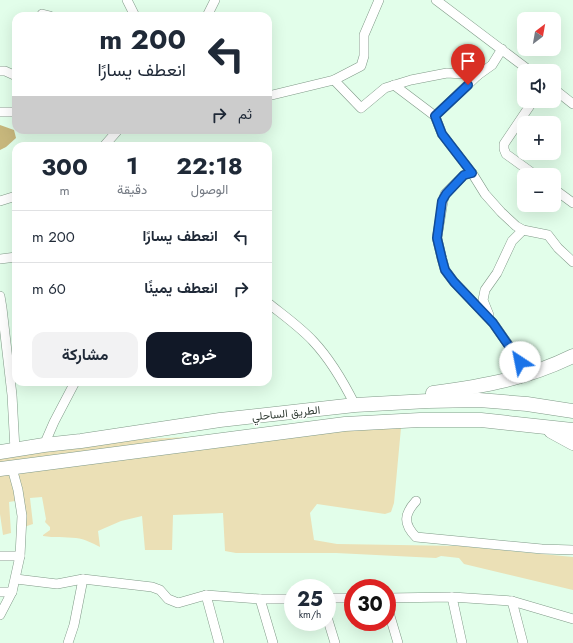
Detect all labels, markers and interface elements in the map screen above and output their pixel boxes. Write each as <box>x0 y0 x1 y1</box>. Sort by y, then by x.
north arrow <box>517 12 561 56</box>
map controls <box>517 12 561 212</box>
text: 200 m <box>99 19 186 60</box>
icon: left <box>200 28 252 80</box>
pin <box>451 44 485 85</box>
icon: arrive <box>457 50 479 72</box>
text: انعطف يسارًا <box>97 57 186 83</box>
button: sound <box>517 64 561 108</box>
text: ثم <box>238 103 252 125</box>
icon: right <box>208 104 230 126</box>
button: + <box>517 116 561 160</box>
text: 1 <box>126 148 138 183</box>
text: 22:18 <box>176 148 243 183</box>
text: 300 <box>41 149 88 184</box>
button: − <box>517 168 561 212</box>
text: دقيقة <box>117 180 147 199</box>
text: الوصول <box>191 180 228 199</box>
text: m <box>59 181 70 200</box>
text: انعطف يسارًا <box>143 225 218 247</box>
text: 200 m <box>32 226 75 248</box>
icon: left <box>230 226 252 248</box>
text: انعطف يمينًا <box>144 277 218 299</box>
text: 60 m <box>32 278 66 300</box>
icon: right <box>230 278 252 300</box>
button: مشاركة <box>32 332 138 378</box>
button: خروج <box>146 332 252 378</box>
position arrow <box>499 341 541 383</box>
street label: الطريق الساحلي <box>251 401 321 427</box>
speed limit sign: 30 <box>344 579 396 631</box>
text: 25 <box>297 585 323 614</box>
text: km/h <box>299 607 321 622</box>

